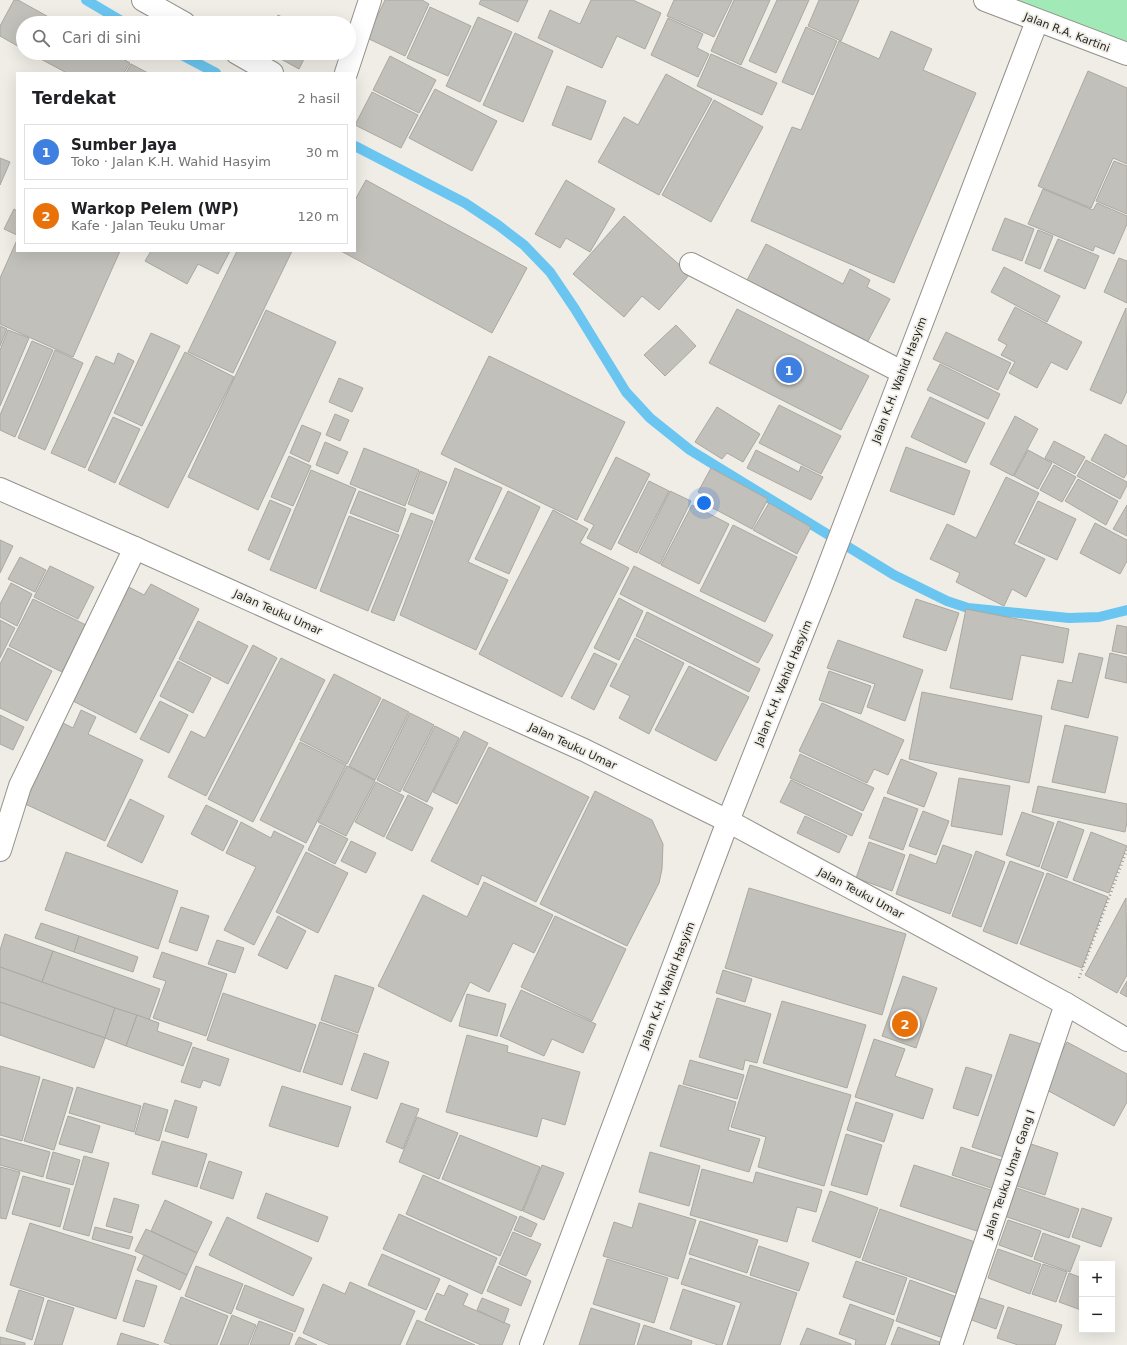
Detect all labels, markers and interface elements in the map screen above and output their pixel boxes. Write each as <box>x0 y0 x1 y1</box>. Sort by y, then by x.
street label: Jalan R.A. Kartini <box>1021 10 1112 55</box>
search box <box>16 16 356 60</box>
icon: search <box>30 27 52 49</box>
text: Cari di sini <box>62 29 141 47</box>
text: Terdekat <box>32 88 116 108</box>
text: 2 hasil <box>297 91 340 106</box>
text: Sumber Jaya <box>71 136 177 154</box>
text: 1 <box>41 145 51 160</box>
text: 30 m <box>306 145 339 160</box>
text: Toko · Jalan K.H. Wahid Hasyim <box>71 154 271 169</box>
text: Warkop Pelem (WP) <box>71 200 239 218</box>
text: 2 <box>41 209 51 224</box>
text: 120 m <box>297 209 339 224</box>
text: Kafe · Jalan Teuku Umar <box>71 218 225 233</box>
street label: Jalan K.H. Wahid Hasyim <box>869 315 930 446</box>
pin: 1 <box>776 355 802 385</box>
your location <box>694 493 714 513</box>
street label: Jalan Teuku Umar <box>231 587 324 638</box>
street label: Jalan K.H. Wahid Hasyim <box>752 618 815 749</box>
street label: Jalan Teuku Umar <box>526 720 619 773</box>
street label: Jalan Teuku Umar <box>815 865 906 922</box>
street label: Jalan K.H. Wahid Hasyim <box>637 920 698 1051</box>
pin: 2 <box>892 1009 918 1039</box>
street label: Jalan Teuku Umar Gang I <box>981 1108 1038 1241</box>
map controls <box>1079 1261 1115 1333</box>
button: + <box>1079 1261 1115 1297</box>
button: − <box>1079 1297 1115 1333</box>

